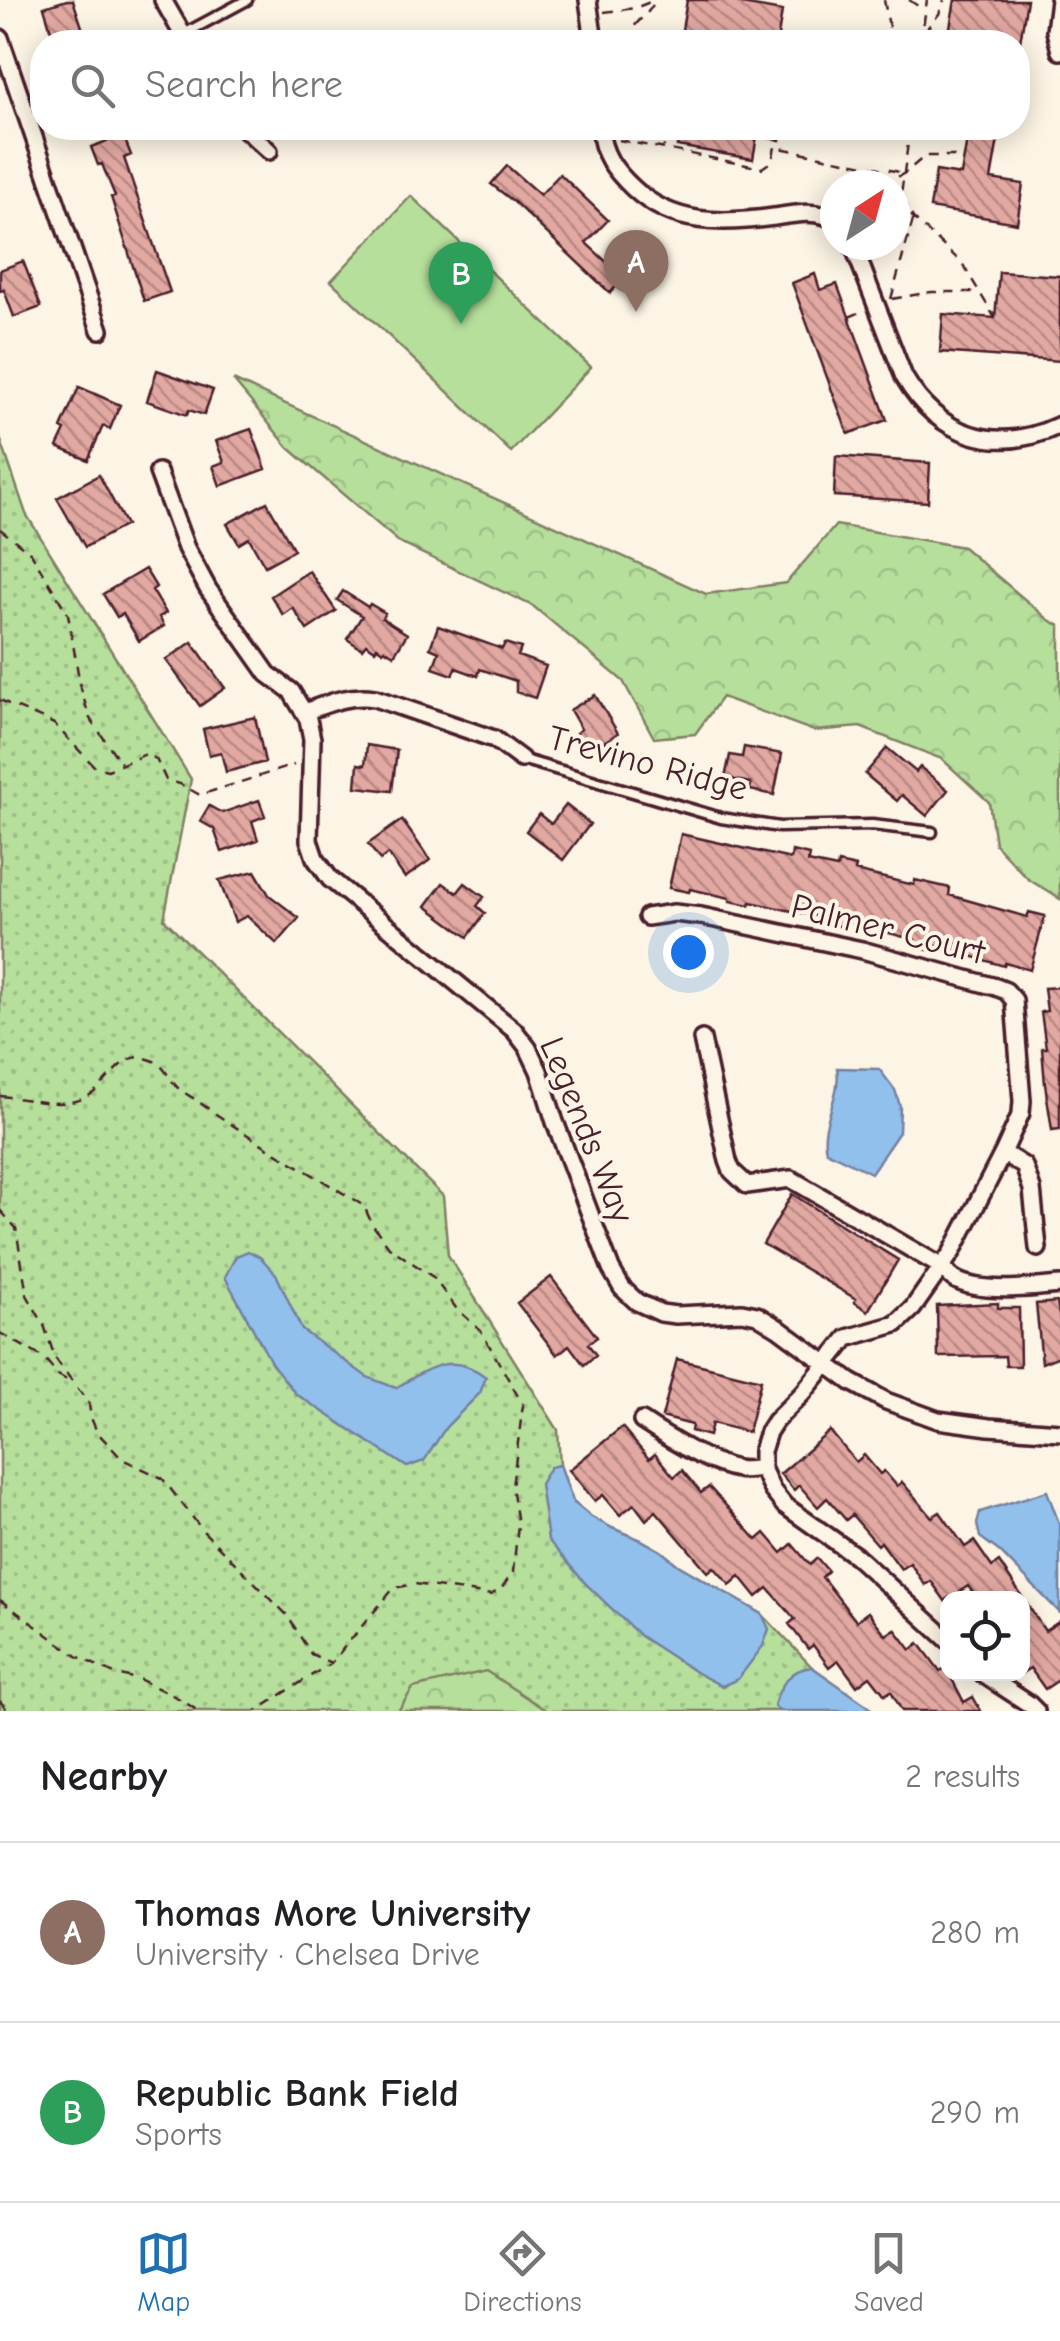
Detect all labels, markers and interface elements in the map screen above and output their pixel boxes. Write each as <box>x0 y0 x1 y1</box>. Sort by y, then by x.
search box <box>30 30 1030 140</box>
icon: search <box>65 58 120 113</box>
text: Search here <box>145 63 343 107</box>
north arrow <box>820 170 910 260</box>
pin: A <box>604 230 668 312</box>
pin: B <box>428 242 494 324</box>
street label: Trevino Ridge <box>544 717 752 809</box>
street label: Palmer Court <box>787 885 990 973</box>
your location <box>663 927 714 978</box>
street label: Legends Way <box>531 1031 643 1229</box>
map controls <box>940 1591 1030 1681</box>
button: locate <box>940 1591 1030 1681</box>
text: Nearby <box>40 1752 167 1801</box>
text: 2 results <box>905 1758 1020 1795</box>
text: Thomas More University <box>135 1892 531 1936</box>
text: A <box>64 1914 81 1951</box>
text: 280 m <box>930 1914 1020 1951</box>
text: University · Chelsea Drive <box>135 1936 480 1973</box>
text: Republic Bank Field <box>135 2072 459 2116</box>
text: B <box>63 2094 82 2131</box>
text: 290 m <box>930 2094 1020 2131</box>
text: Sports <box>135 2116 222 2153</box>
tab: Map <box>136 2226 191 2318</box>
tab: Directions <box>463 2226 582 2318</box>
tab: Saved <box>854 2226 924 2318</box>

